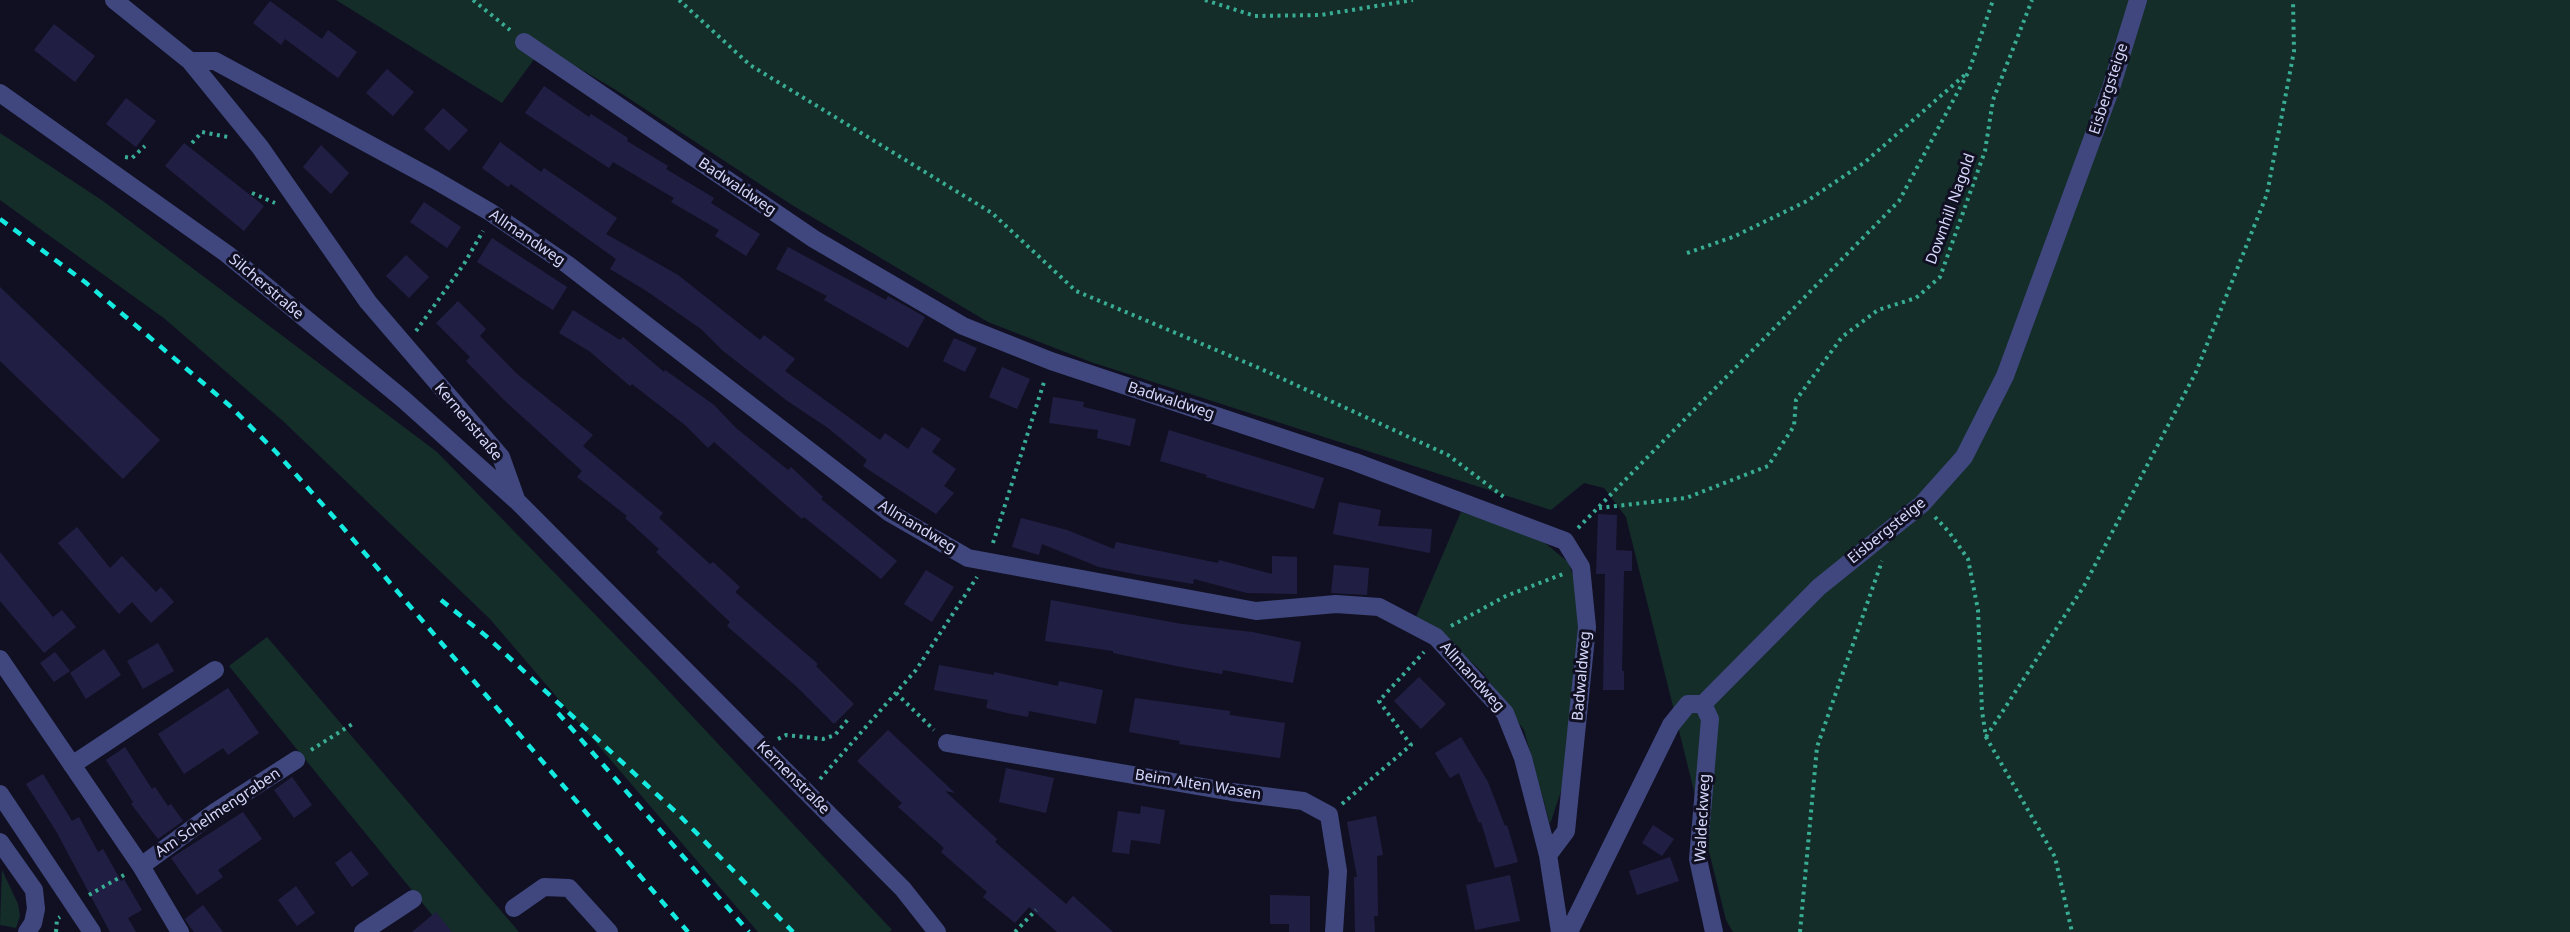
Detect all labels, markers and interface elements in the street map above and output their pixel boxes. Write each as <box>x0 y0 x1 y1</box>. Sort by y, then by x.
street label: Eisbergsteige <box>2086 41 2132 137</box>
street label: Downhill Nagold <box>1923 151 1979 267</box>
street label: Badwaldweg <box>695 154 779 220</box>
street label: Allmandweg <box>486 206 568 270</box>
street label: Silcherstraße <box>225 251 307 323</box>
street label: Badwaldweg <box>1125 379 1217 423</box>
street label: Kernenstraße <box>430 380 506 464</box>
street label: Eisbergsteige <box>1844 494 1930 568</box>
street label: Allmandweg <box>875 497 959 557</box>
street label: Badwaldweg <box>1569 630 1595 722</box>
street label: Allmandweg <box>1436 638 1508 716</box>
street label: Kernenstraße <box>753 738 833 818</box>
street label: Am Schelmengraben <box>152 764 284 862</box>
street label: Beim Alten Wasen <box>1134 766 1262 804</box>
street label: Waldeckweg <box>1692 773 1714 863</box>

